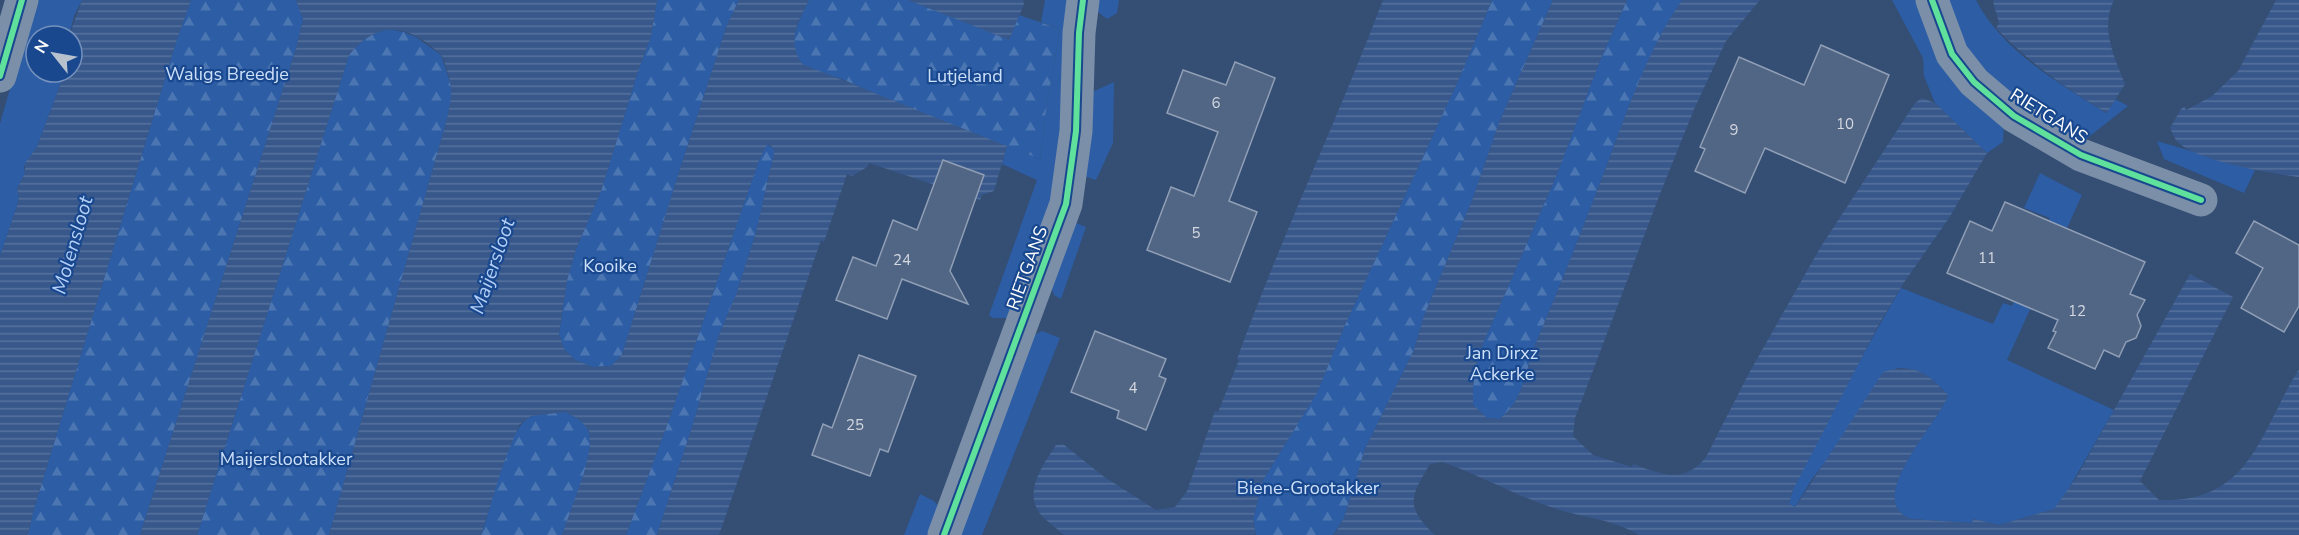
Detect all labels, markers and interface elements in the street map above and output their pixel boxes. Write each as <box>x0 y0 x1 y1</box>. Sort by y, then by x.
north arrow <box>24 24 84 84</box>
text: N <box>29 36 55 58</box>
park label: Waligs Breedje <box>165 62 289 86</box>
park label: Lutjeland <box>927 64 1003 88</box>
street label: RIETGANS <box>2006 83 2092 149</box>
house number: 6 <box>1211 93 1221 113</box>
house number: 10 <box>1836 114 1854 134</box>
house number: 9 <box>1729 120 1739 140</box>
water label: Molensloot <box>46 192 100 297</box>
water label: Maijersloot <box>464 214 522 318</box>
street label: RIETGANS <box>1001 223 1053 313</box>
house number: 5 <box>1191 223 1201 243</box>
house number: 11 <box>1978 248 1996 268</box>
house number: 24 <box>893 250 911 270</box>
park label: Kooike <box>583 254 637 278</box>
house number: 12 <box>2068 301 2086 321</box>
park label: Jan Dirxz Ackerke <box>1465 341 1538 386</box>
house number: 4 <box>1128 378 1138 398</box>
house number: 25 <box>846 415 864 435</box>
park label: Maijerslootakker <box>220 447 353 471</box>
park label: Biene-Grootakker <box>1237 476 1380 500</box>

